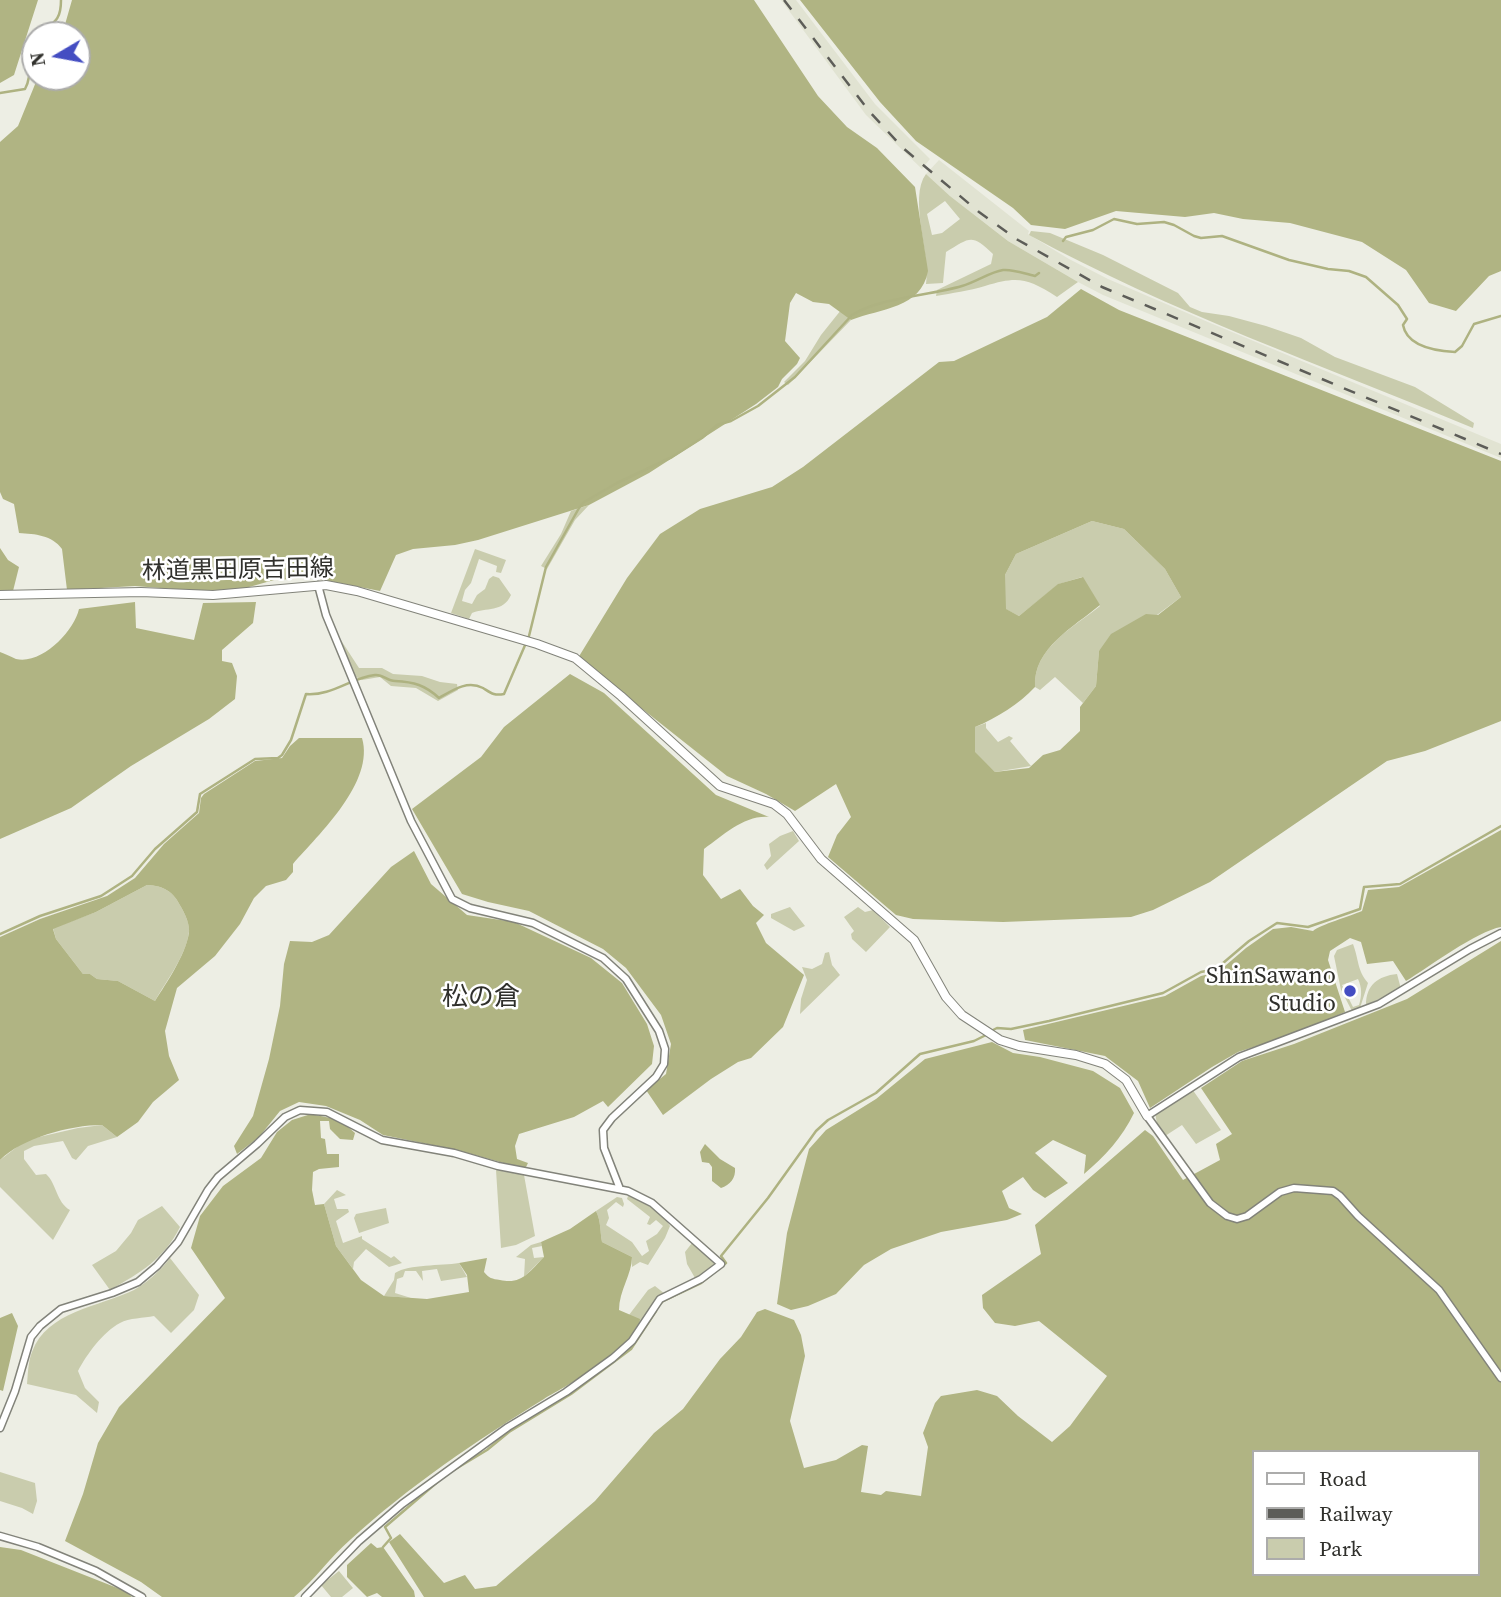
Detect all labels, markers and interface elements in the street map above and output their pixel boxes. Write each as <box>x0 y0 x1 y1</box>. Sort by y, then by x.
north arrow <box>21 21 91 91</box>
text: N <box>23 50 51 68</box>
street label: 林道黒田原吉田線 <box>142 555 334 587</box>
place label: ShinSawano Studio <box>1206 963 1336 1019</box>
district label: 松の倉 <box>442 982 520 1014</box>
marker: ShinSawano Studio <box>1342 983 1358 999</box>
legend <box>1252 1450 1480 1576</box>
text: Road <box>1319 1464 1367 1493</box>
text: Railway <box>1319 1499 1393 1528</box>
text: Park <box>1319 1534 1362 1563</box>

